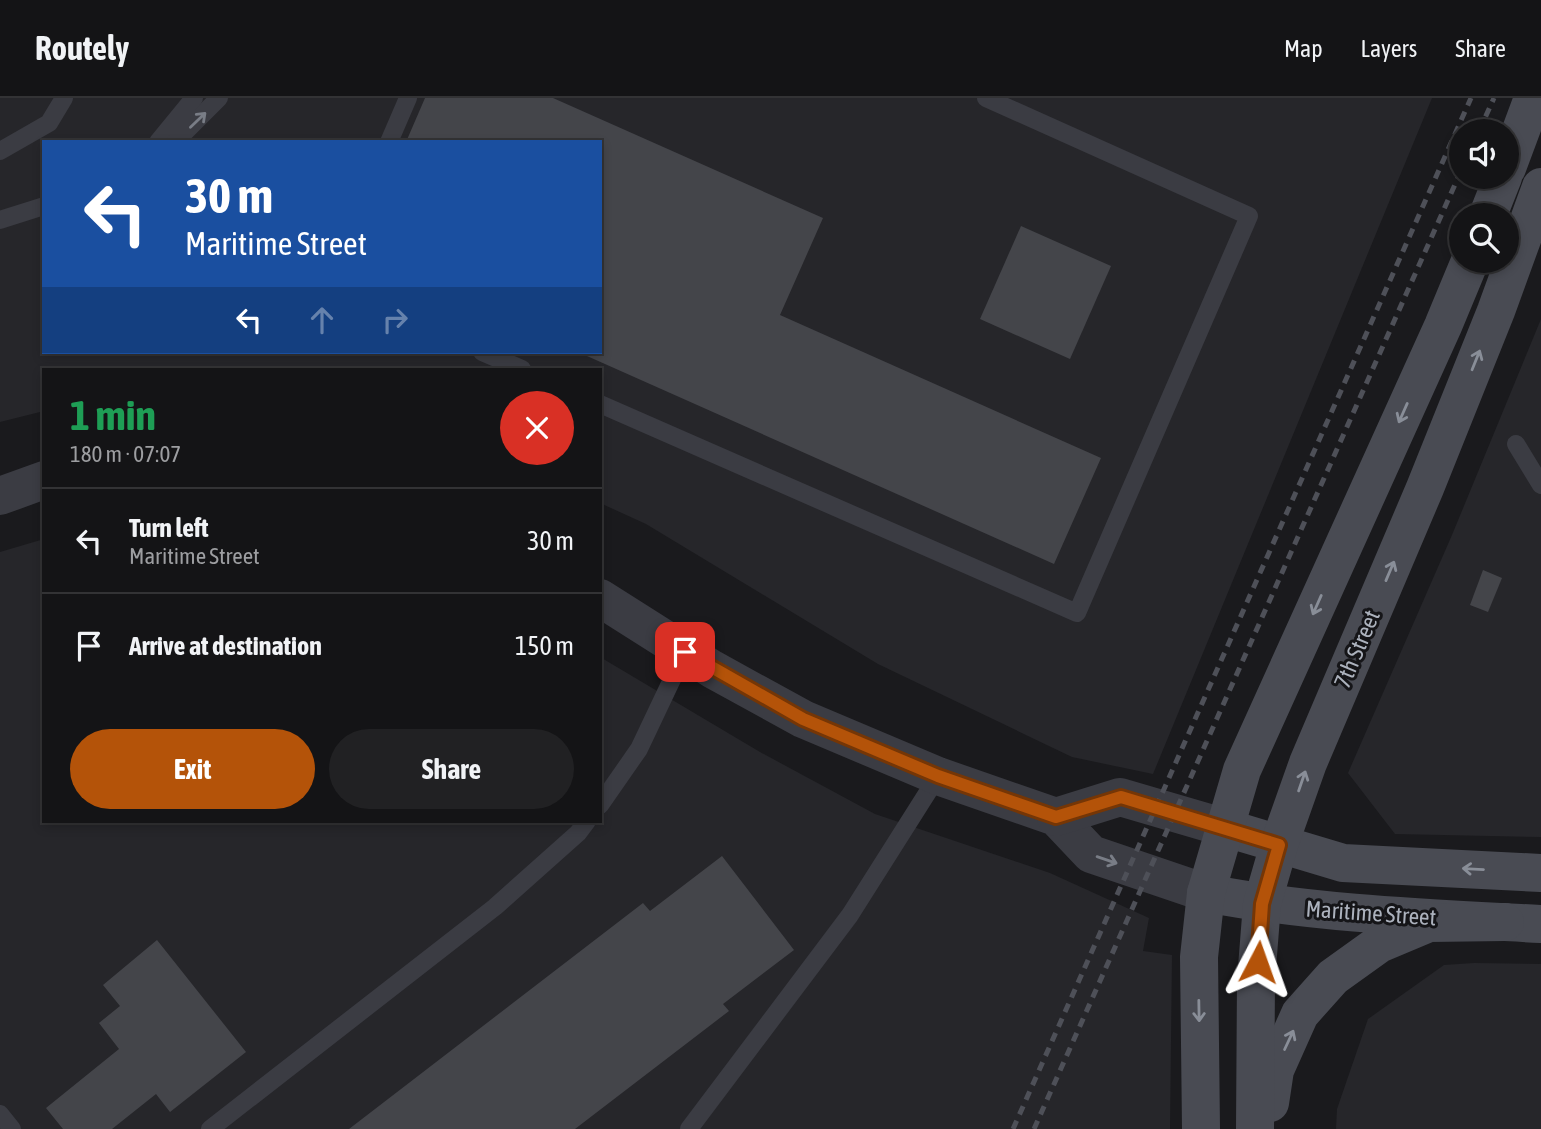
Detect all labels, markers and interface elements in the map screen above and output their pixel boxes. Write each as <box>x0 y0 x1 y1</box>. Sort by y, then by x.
text: Routely <box>35 29 129 67</box>
text: Map <box>1284 35 1323 62</box>
text: Layers <box>1361 35 1417 62</box>
text: Share <box>1455 35 1506 62</box>
one-way arrow <box>189 112 206 129</box>
map controls <box>1449 119 1519 273</box>
button: sound <box>1449 119 1519 189</box>
text: 30 m <box>185 167 273 223</box>
icon: left <box>70 168 161 259</box>
button: search <box>1449 203 1519 273</box>
text: Maritime Street <box>185 225 367 262</box>
icon: left <box>230 301 268 339</box>
icon: ahead <box>303 301 341 339</box>
icon: right <box>376 301 414 339</box>
one-way arrow <box>1470 350 1483 372</box>
text: 1 min <box>70 391 156 439</box>
button: close <box>500 391 574 465</box>
one-way arrow <box>1396 402 1409 423</box>
text: 180 m · 07:07 <box>70 441 181 467</box>
text: Turn left <box>129 513 209 543</box>
icon: left <box>70 522 108 560</box>
text: 30 m <box>527 526 574 556</box>
text: Maritime Street <box>129 543 260 569</box>
one-way arrow <box>1384 561 1397 582</box>
one-way arrow <box>1310 594 1323 616</box>
street label: 7th Street <box>1329 606 1385 692</box>
pin <box>655 622 715 682</box>
icon: arrive <box>70 627 108 665</box>
text: Arrive at destination <box>129 631 322 661</box>
text: 150 m <box>515 631 574 661</box>
icon: arrive <box>666 633 704 671</box>
button: Exit <box>70 729 315 809</box>
button: Share <box>329 729 574 809</box>
one-way arrow <box>1297 770 1309 792</box>
one-way arrow <box>1096 854 1118 867</box>
one-way arrow <box>1462 863 1485 876</box>
street label: Maritime Street <box>1305 895 1437 931</box>
position arrow <box>1221 925 1295 999</box>
one-way arrow <box>1192 999 1206 1022</box>
one-way arrow <box>1282 1030 1296 1051</box>

